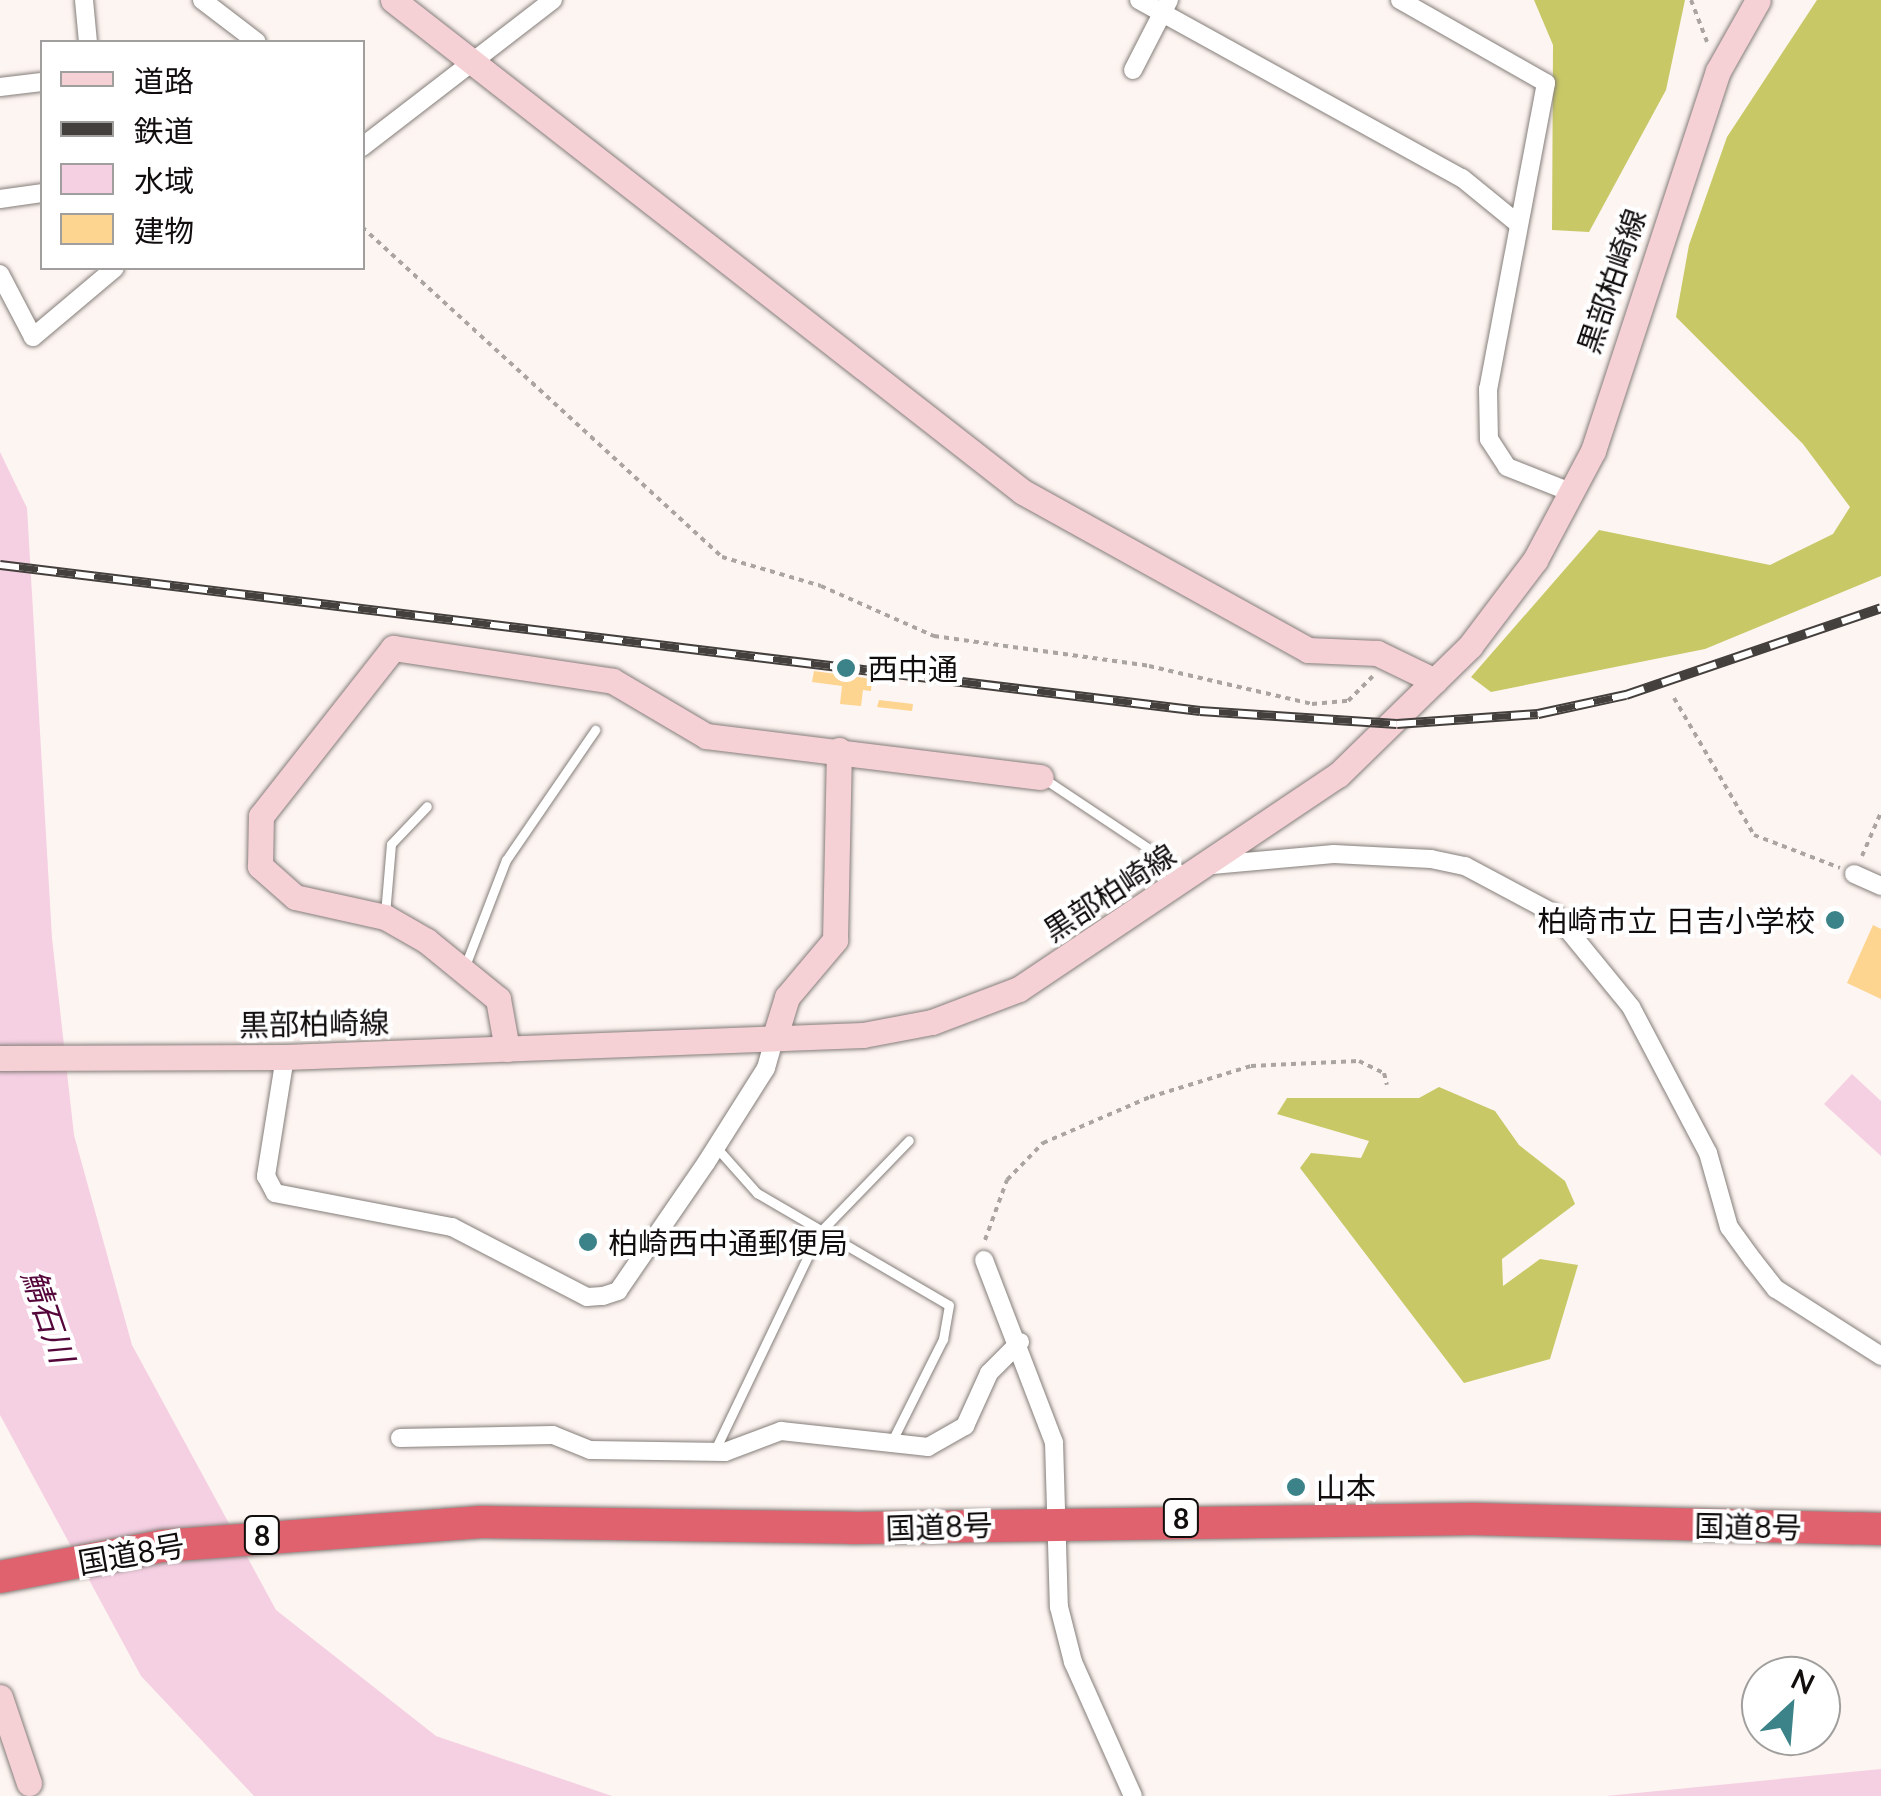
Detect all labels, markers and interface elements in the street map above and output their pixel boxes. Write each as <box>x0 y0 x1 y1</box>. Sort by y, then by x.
legend <box>40 40 365 270</box>
text: 道路 <box>134 62 194 98</box>
text: 鉄道 <box>134 112 194 148</box>
text: 水域 <box>134 162 194 198</box>
street label: 黒部柏崎線 <box>1570 204 1652 358</box>
text: 建物 <box>134 212 194 248</box>
place label: 西中通 <box>868 650 958 686</box>
marker: 西中通 <box>833 655 859 681</box>
street label: 黒部柏崎線 <box>1036 836 1182 948</box>
place label: 柏崎市立 日吉小学校 <box>1537 902 1815 938</box>
marker: 柏崎市立 日吉小学校 <box>1824 909 1846 931</box>
street label: 黒部柏崎線 <box>239 1004 389 1042</box>
place label: 柏崎西中通郵便局 <box>608 1224 848 1260</box>
marker: 柏崎西中通郵便局 <box>577 1231 599 1253</box>
water label: 鯖石川 <box>14 1264 82 1368</box>
place label: 山本 <box>1316 1469 1376 1505</box>
marker: 山本 <box>1285 1476 1307 1498</box>
road number: 8 <box>1161 1495 1201 1541</box>
street label: 国道8号 <box>885 1506 993 1546</box>
street label: 国道8号 <box>1694 1507 1802 1545</box>
road number: 8 <box>242 1512 282 1558</box>
street label: 国道8号 <box>75 1526 187 1580</box>
north arrow <box>1741 1656 1841 1756</box>
text: N <box>1786 1661 1820 1701</box>

